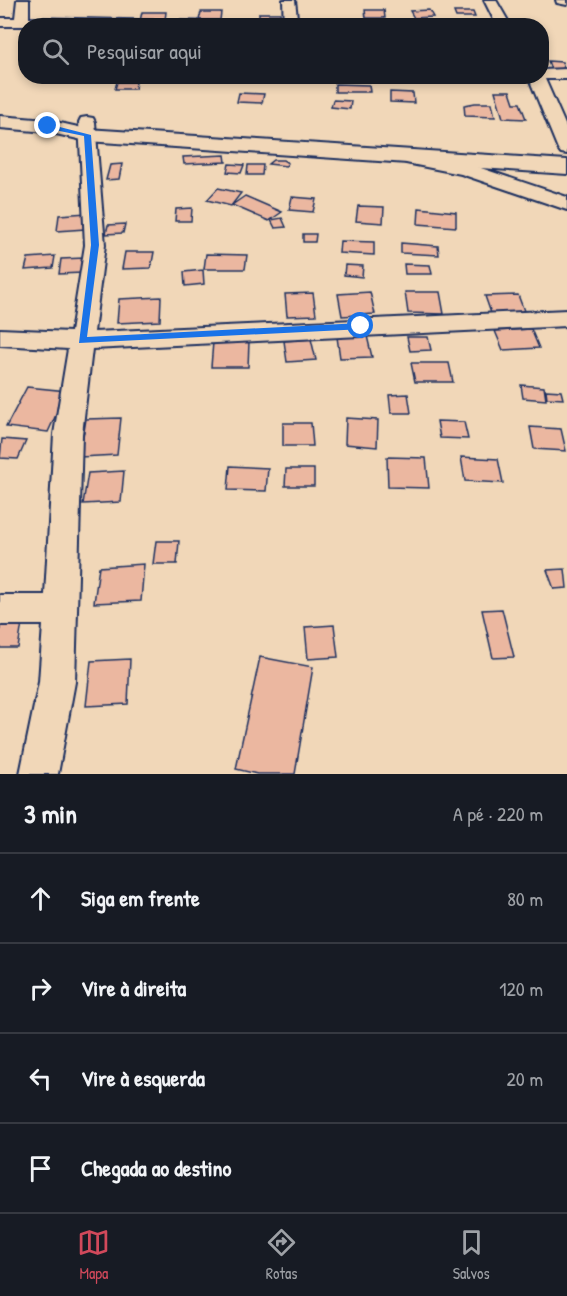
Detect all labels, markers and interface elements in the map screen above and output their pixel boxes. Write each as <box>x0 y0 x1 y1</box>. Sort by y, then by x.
search box <box>18 18 549 84</box>
icon: search <box>39 35 72 68</box>
text: Pesquisar aqui <box>87 36 202 66</box>
route end <box>34 112 60 138</box>
route start <box>347 312 373 338</box>
text: 3 min <box>24 796 77 831</box>
text: A pé · 220 m <box>453 800 543 827</box>
icon: ahead <box>24 882 57 915</box>
text: Siga em frente <box>81 883 200 913</box>
text: 80 m <box>507 885 543 912</box>
icon: right <box>24 972 57 1005</box>
text: Vire à direita <box>81 973 186 1003</box>
text: 120 m <box>499 975 543 1002</box>
icon: left <box>24 1062 57 1095</box>
text: Vire à esquerda <box>81 1063 205 1093</box>
text: 20 m <box>506 1065 543 1092</box>
icon: arrive <box>24 1152 57 1185</box>
text: Chegada ao destino <box>81 1153 231 1183</box>
tab: Mapa <box>77 1226 110 1284</box>
tab: Rotas <box>265 1226 298 1284</box>
tab: Salvos <box>453 1226 490 1284</box>

